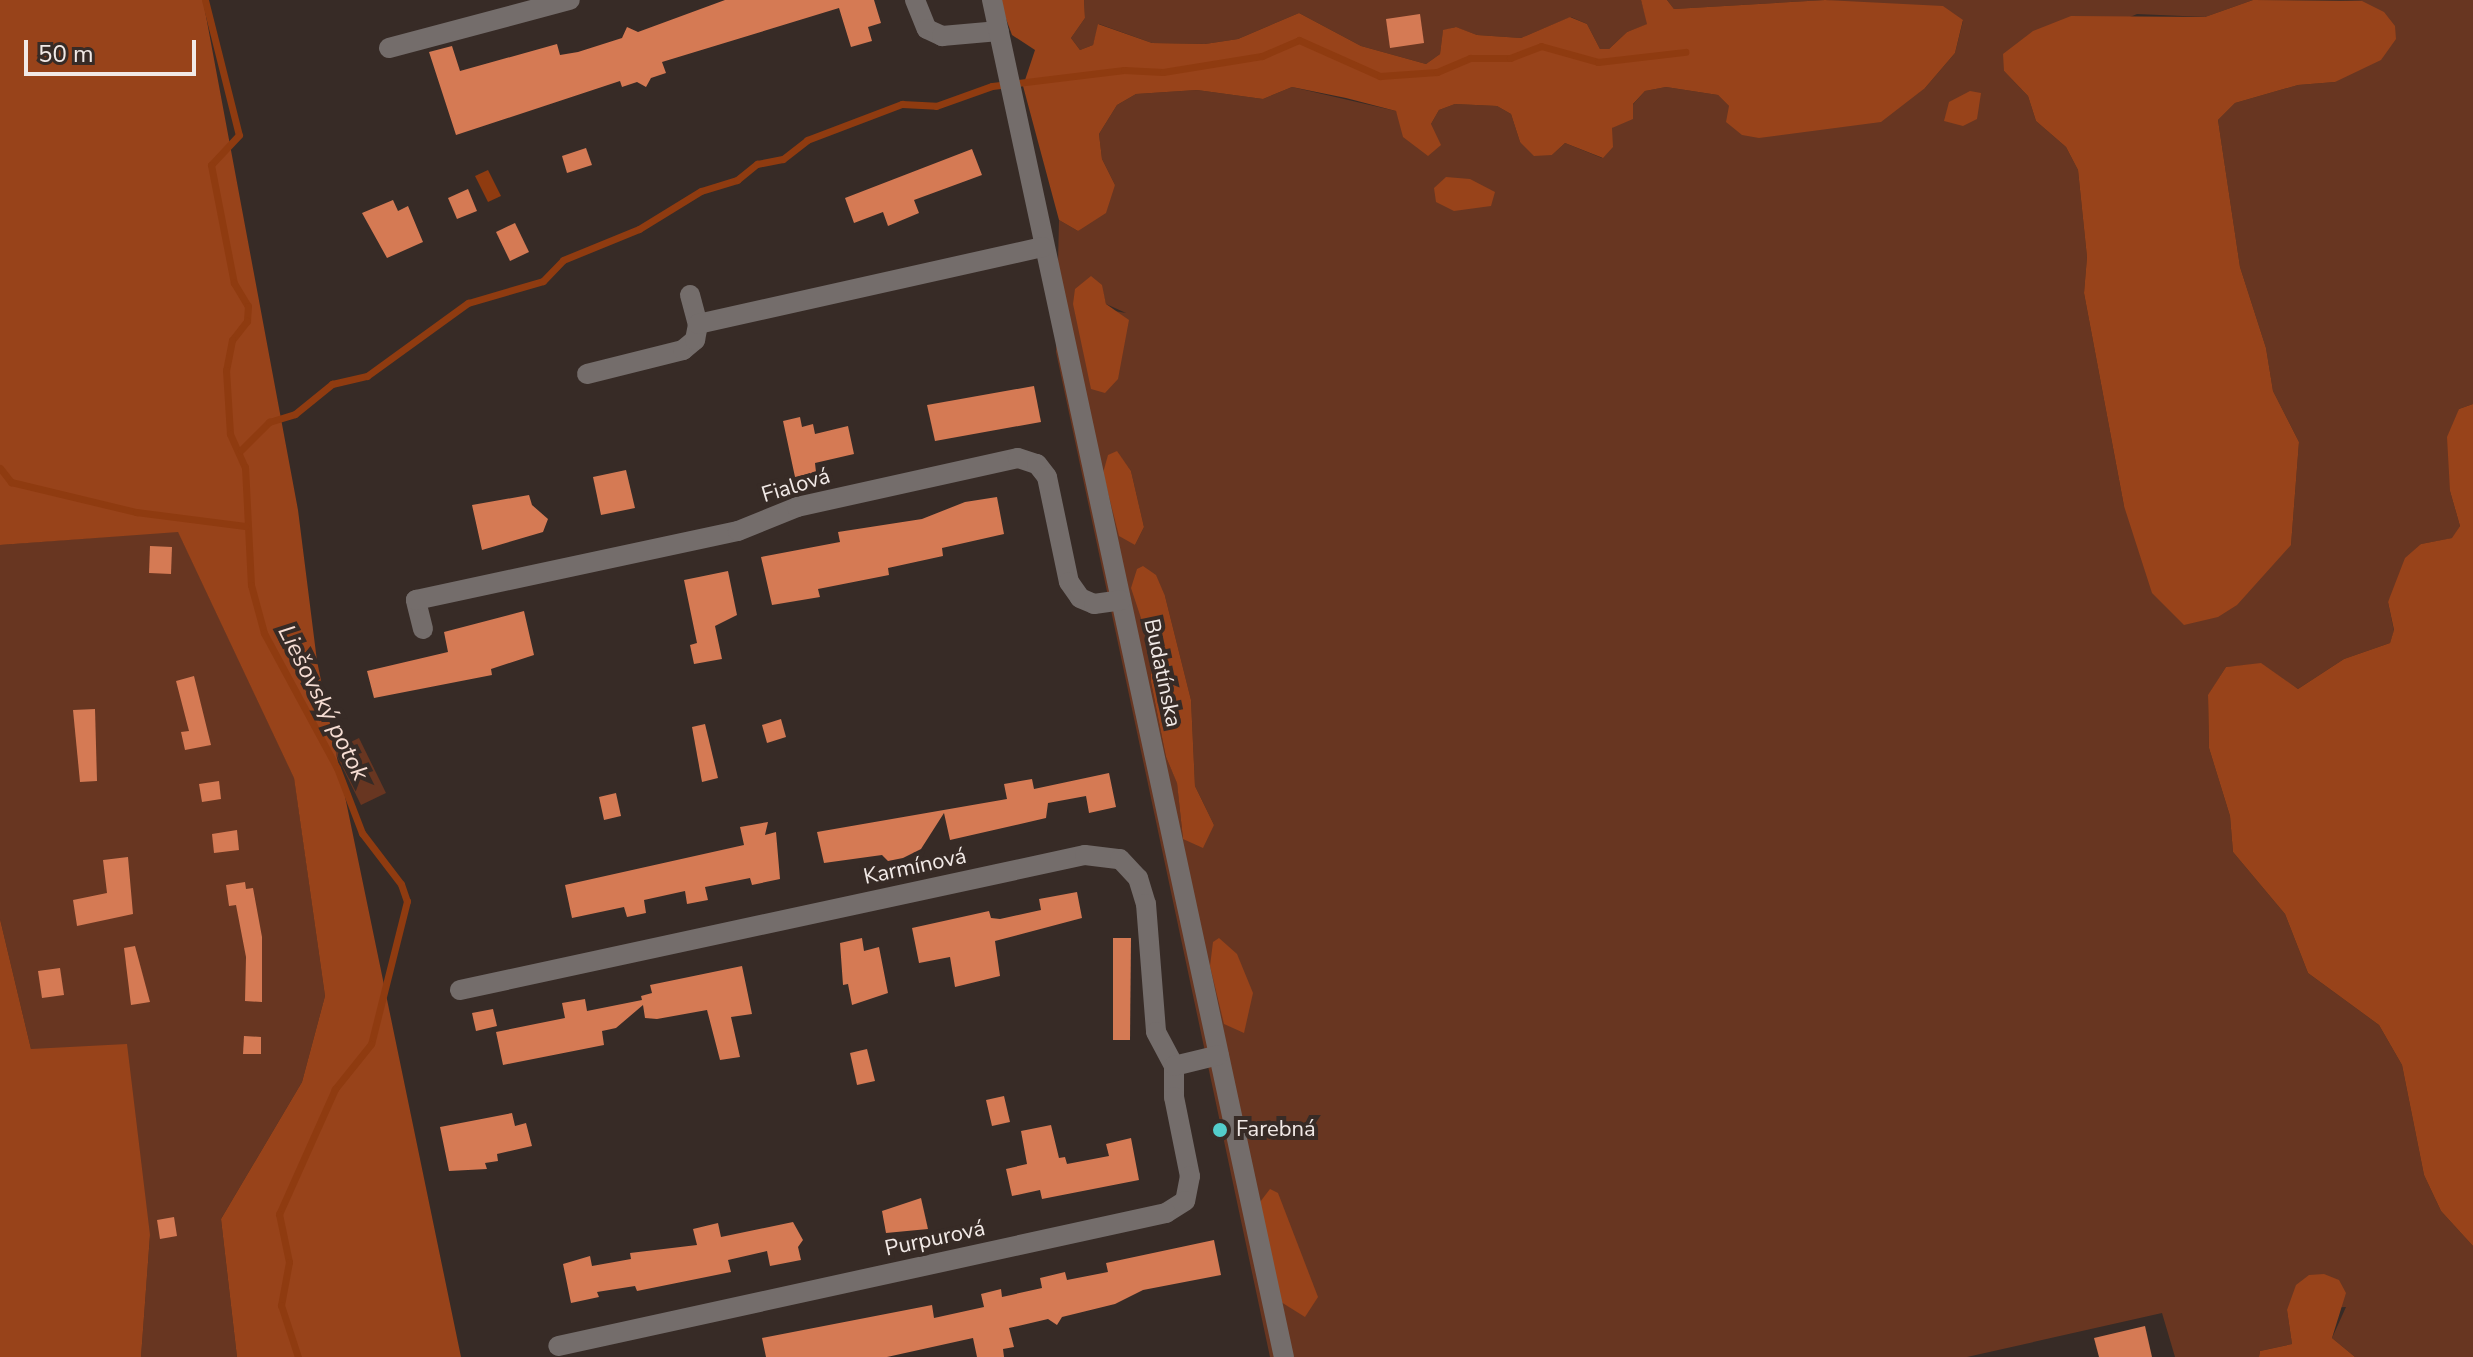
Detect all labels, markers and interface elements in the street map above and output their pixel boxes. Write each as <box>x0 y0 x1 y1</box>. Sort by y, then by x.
scale bar <box>28 24 200 74</box>
text: 50 m <box>38 38 94 70</box>
street label: Fialová <box>759 463 833 509</box>
street label: Budatínska <box>1138 616 1186 730</box>
water label: Liešovský potok <box>271 620 375 786</box>
street label: Karmínová <box>861 843 969 891</box>
place label: Farebná <box>1236 1117 1316 1143</box>
marker: Farebná <box>1211 1121 1229 1139</box>
street label: Purpurová <box>882 1216 988 1262</box>

